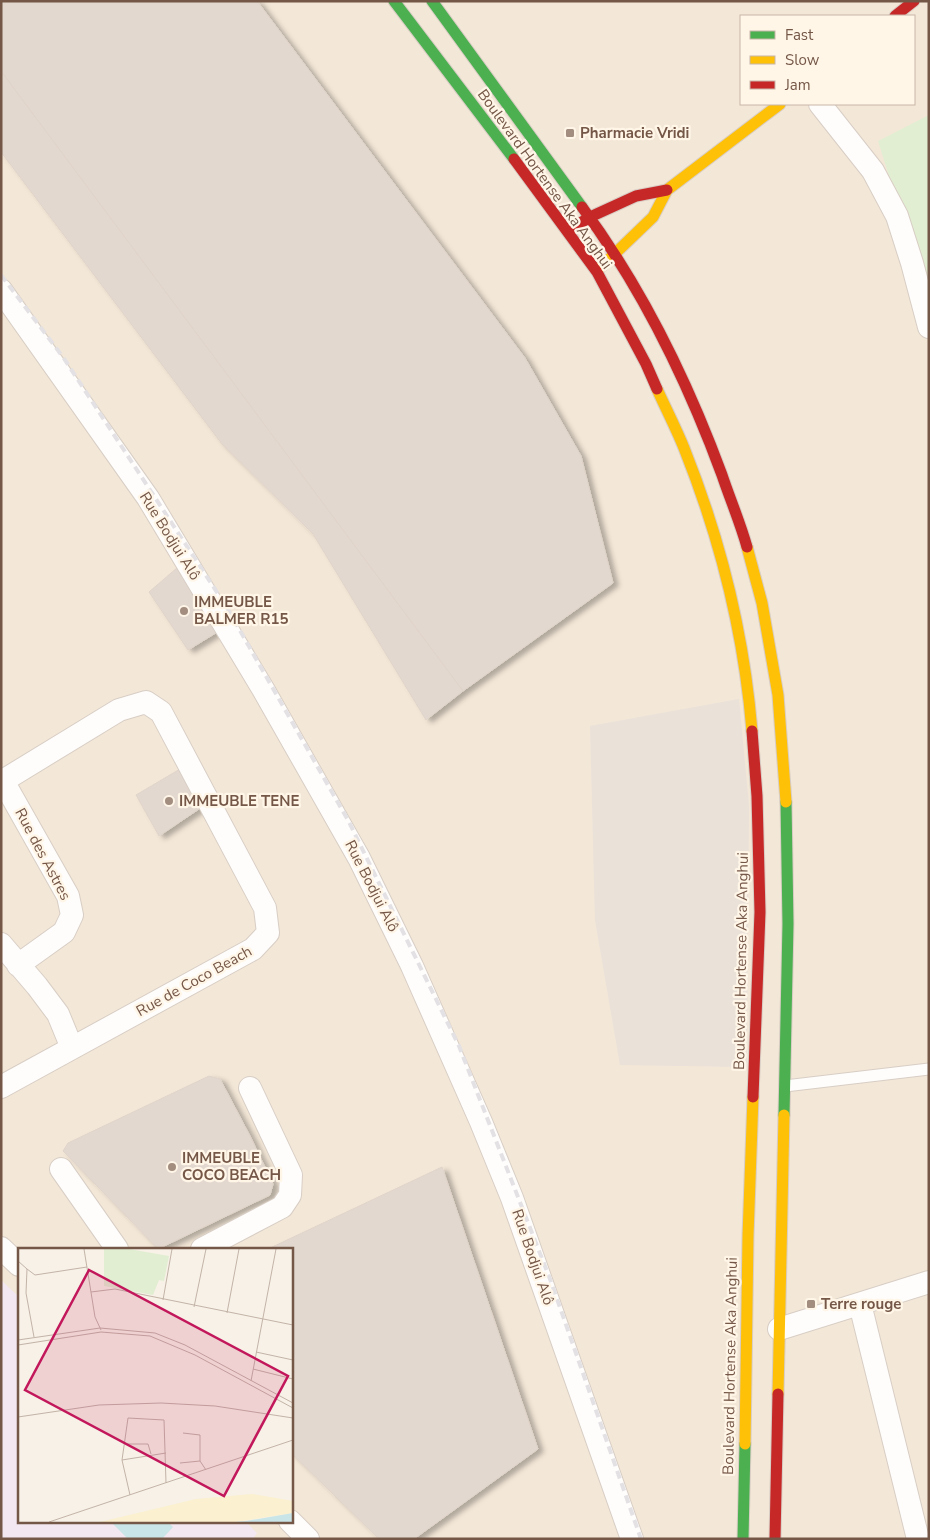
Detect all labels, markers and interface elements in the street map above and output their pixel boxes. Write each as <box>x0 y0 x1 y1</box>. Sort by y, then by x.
legend <box>740 15 915 105</box>
text: Fast <box>785 25 814 45</box>
text: Slow <box>785 50 820 70</box>
text: Jam <box>784 75 811 95</box>
street label: Boulevard Hortense Aka Anghui <box>473 85 617 273</box>
place label: Pharmacie Vridi <box>580 123 689 143</box>
marker: Pharmacie Vridi <box>564 127 576 139</box>
street label: Rue Bodjui Alô <box>135 488 205 584</box>
place label: IMMEUBLE BALMER R15 <box>194 592 288 629</box>
marker: IMMEUBLE BALMER R15 <box>178 605 190 617</box>
place label: IMMEUBLE TENE <box>179 791 300 811</box>
marker: IMMEUBLE TENE <box>163 795 175 807</box>
street label: Rue des Astres <box>10 804 76 904</box>
street label: Rue Bodjui Alô <box>340 837 404 935</box>
street label: Boulevard Hortense Aka Anghui <box>729 852 753 1070</box>
street label: Rue de Coco Beach <box>133 941 255 1021</box>
place label: IMMEUBLE COCO BEACH <box>182 1148 281 1185</box>
marker: IMMEUBLE COCO BEACH <box>166 1161 178 1173</box>
street label: Rue Bodjui Alô <box>507 1206 559 1308</box>
inset map <box>18 1248 292 1522</box>
street label: Boulevard Hortense Aka Anghui <box>718 1257 742 1475</box>
place label: Terre rouge <box>821 1294 901 1314</box>
marker: Terre rouge <box>805 1298 817 1310</box>

